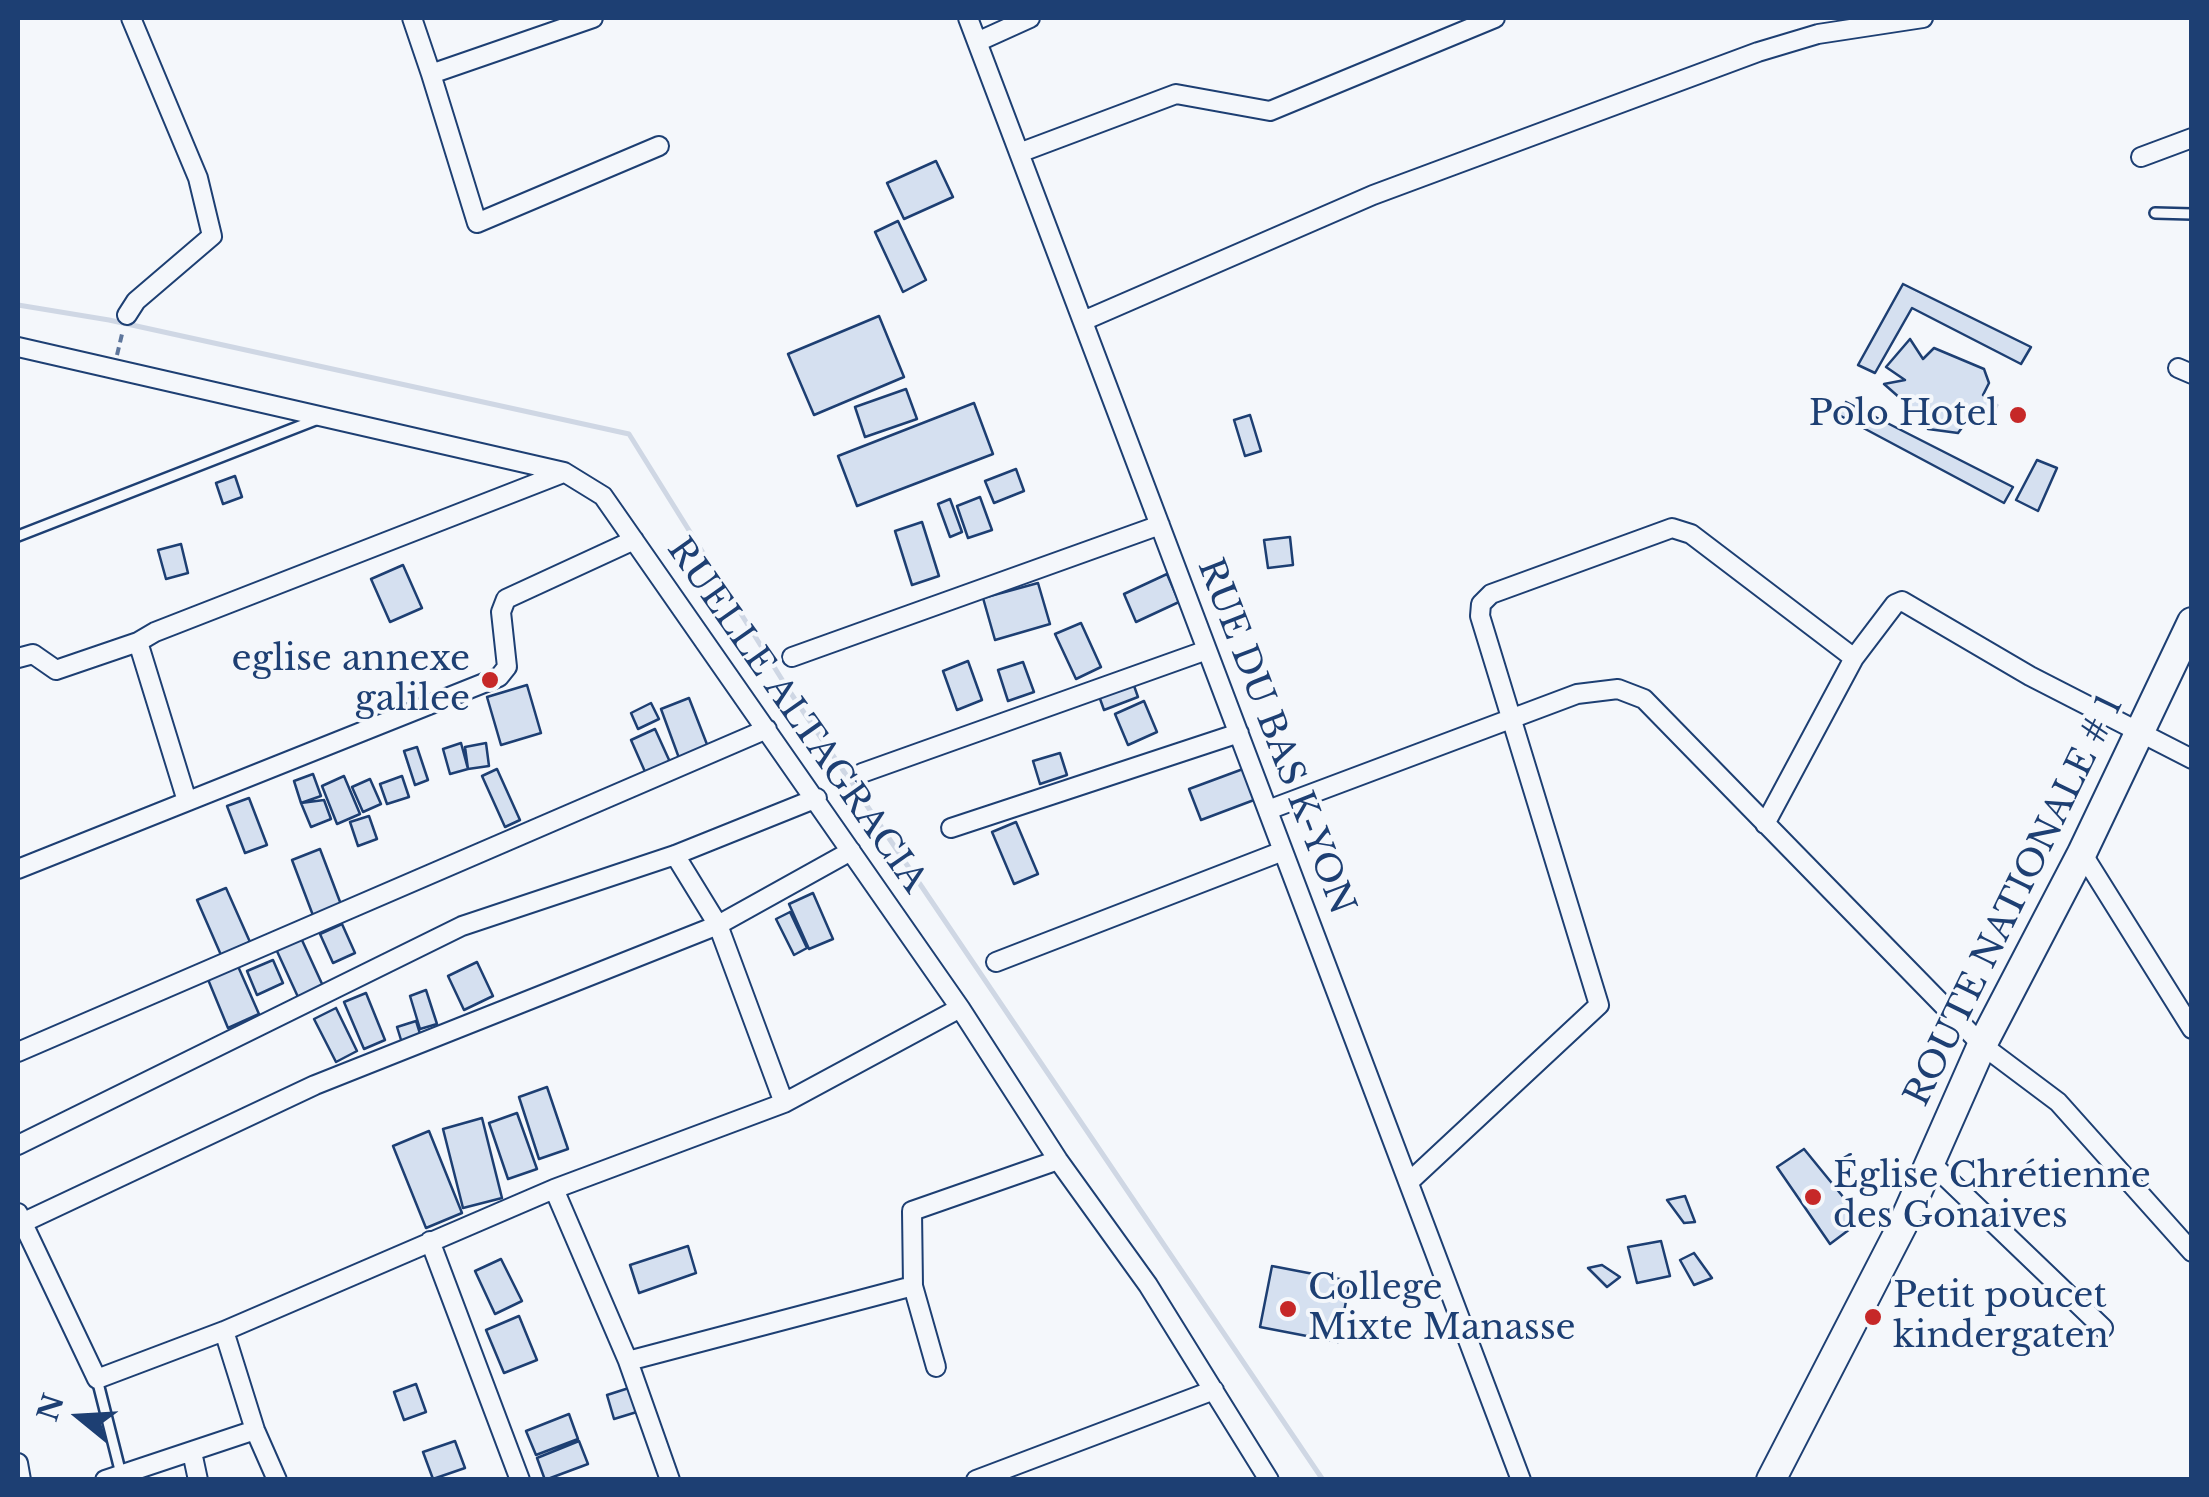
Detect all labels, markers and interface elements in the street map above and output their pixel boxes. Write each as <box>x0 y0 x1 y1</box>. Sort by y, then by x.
place label: Polo Hotel <box>1809 394 1998 436</box>
marker: Polo Hotel <box>2007 404 2029 426</box>
street label: RUELLE ALTAGRACIA <box>657 531 935 901</box>
street label: RUE DU BAS K-YON <box>1188 553 1362 921</box>
place label: eglise annexe galilee <box>232 639 470 721</box>
marker: eglise annexe galilee <box>479 669 501 691</box>
street label: ROUTE NATIONALE # 1 <box>1897 689 2133 1113</box>
place label: Église Chrétienne des Gonaives <box>1833 1156 2151 1238</box>
marker: Église Chrétienne des Gonaives <box>1802 1186 1824 1208</box>
place label: College Mixte Manasse <box>1308 1268 1576 1350</box>
place label: Petit poucet kindergaten <box>1893 1276 2109 1358</box>
marker: College Mixte Manasse <box>1277 1298 1299 1320</box>
marker: Petit poucet kindergaten <box>1862 1306 1884 1328</box>
north arrow <box>30 1367 130 1467</box>
text: N <box>30 1390 72 1426</box>

